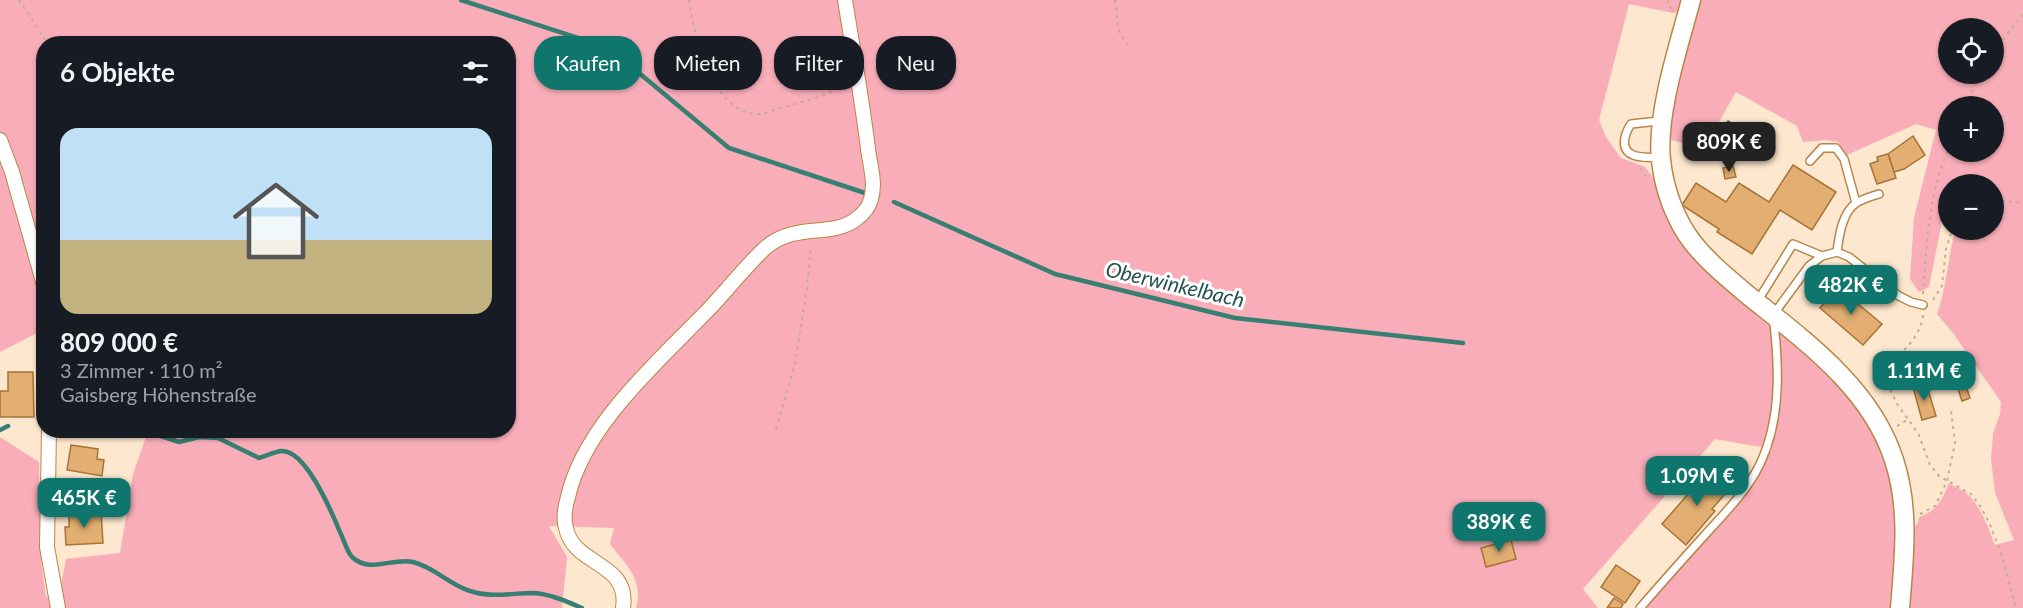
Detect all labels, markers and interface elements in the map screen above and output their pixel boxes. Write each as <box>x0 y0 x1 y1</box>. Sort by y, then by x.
map controls <box>1938 18 2004 240</box>
button: locate <box>1938 18 2004 84</box>
chip: Kaufen <box>534 36 642 90</box>
chip: Mieten <box>654 36 762 90</box>
chip: Filter <box>774 36 864 90</box>
chip: Neu <box>876 36 956 90</box>
text: 6 Objekte <box>60 56 175 88</box>
icon: filters <box>459 56 492 89</box>
button: + <box>1938 96 2004 162</box>
pin: 809K € <box>1680 122 1778 173</box>
text: 809K € <box>1697 129 1761 153</box>
icon: home <box>222 167 330 275</box>
button: − <box>1938 174 2004 240</box>
water label: Oberwinkelbach <box>1104 255 1247 312</box>
pin: 482K € <box>1802 265 1900 316</box>
text: 482K € <box>1819 272 1883 296</box>
text: 809 000 € <box>60 326 178 358</box>
pin: 1.11M € <box>1869 351 1979 402</box>
text: 3 Zimmer · 110 m² <box>60 358 222 382</box>
text: 1.11M € <box>1887 358 1961 382</box>
text: Gaisberg Höhenstraße <box>60 382 257 406</box>
pin: 1.09M € <box>1642 456 1752 507</box>
text: 1.09M € <box>1660 463 1734 487</box>
pin: 465K € <box>35 478 133 529</box>
text: 465K € <box>52 485 116 509</box>
pin: 389K € <box>1450 502 1548 553</box>
text: 389K € <box>1467 509 1531 533</box>

